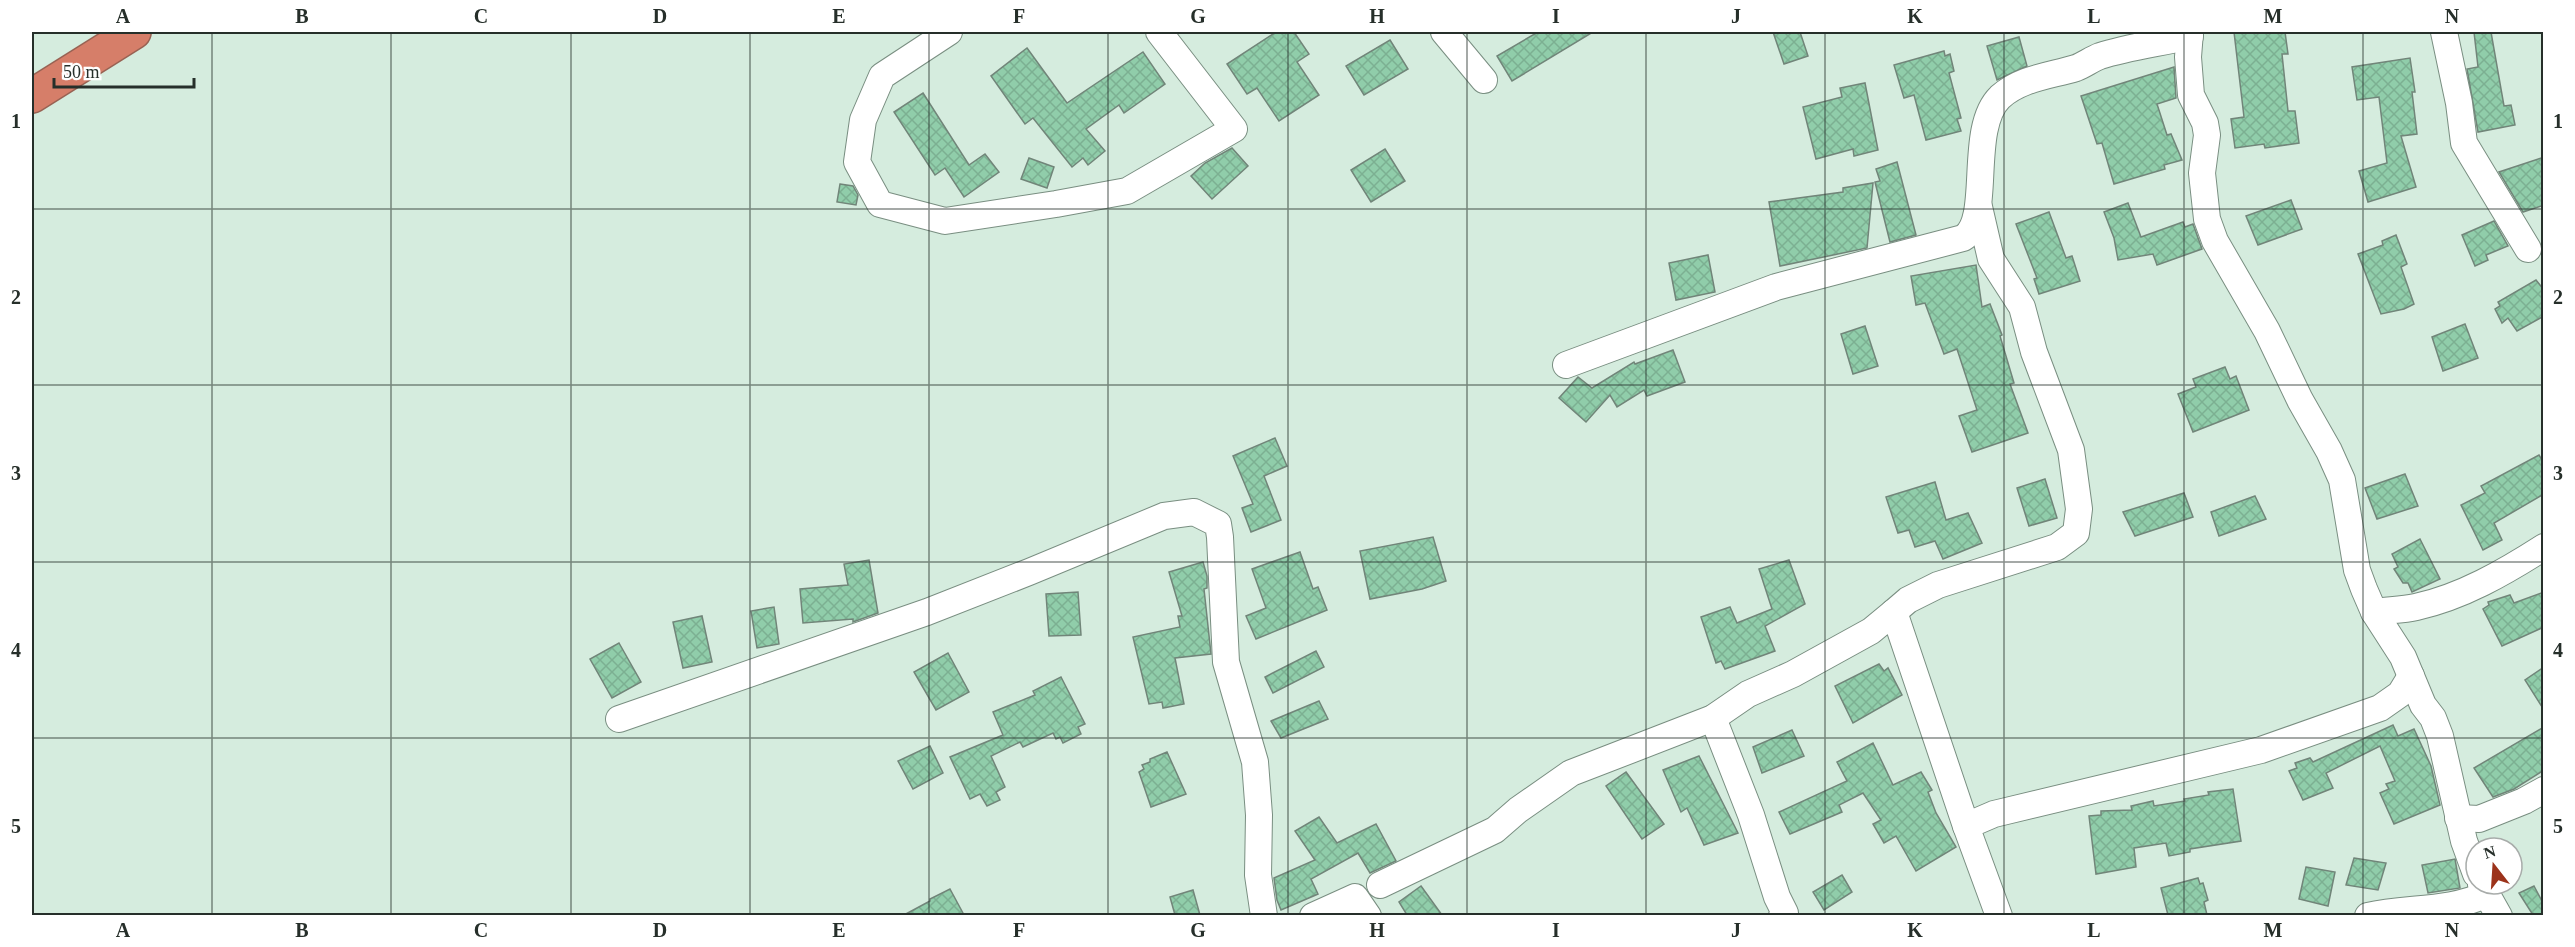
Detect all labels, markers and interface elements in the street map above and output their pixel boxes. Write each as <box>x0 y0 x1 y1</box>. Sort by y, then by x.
text: A <box>116 5 131 27</box>
text: B <box>295 5 309 27</box>
text: C <box>474 5 488 27</box>
text: D <box>653 5 667 27</box>
text: E <box>832 5 846 27</box>
text: F <box>1013 5 1025 27</box>
text: G <box>1190 5 1206 27</box>
text: H <box>1369 5 1385 27</box>
text: I <box>1552 5 1560 27</box>
text: J <box>1731 5 1741 27</box>
text: K <box>1907 5 1923 27</box>
text: L <box>2087 5 2101 27</box>
text: M <box>2264 5 2283 27</box>
text: N <box>2445 5 2460 27</box>
scale bar <box>54 51 194 89</box>
text: 50 m <box>63 62 100 82</box>
text: 1 <box>11 110 21 132</box>
text: 1 <box>2553 110 2563 132</box>
text: 2 <box>11 286 21 308</box>
text: 2 <box>2553 286 2563 308</box>
text: 3 <box>11 462 21 484</box>
text: 3 <box>2553 462 2563 484</box>
text: 4 <box>11 639 21 661</box>
text: 4 <box>2553 639 2563 661</box>
text: 5 <box>11 815 21 837</box>
text: 5 <box>2553 815 2563 837</box>
north arrow <box>2464 836 2524 896</box>
text: N <box>2482 842 2498 862</box>
text: A <box>116 919 131 941</box>
text: B <box>295 919 309 941</box>
text: C <box>474 919 488 941</box>
text: D <box>653 919 667 941</box>
text: E <box>832 919 846 941</box>
text: F <box>1013 919 1025 941</box>
text: G <box>1190 919 1206 941</box>
text: H <box>1369 919 1385 941</box>
text: I <box>1552 919 1560 941</box>
text: J <box>1731 919 1741 941</box>
text: K <box>1907 919 1923 941</box>
text: L <box>2087 919 2101 941</box>
text: M <box>2264 919 2283 941</box>
text: N <box>2445 919 2460 941</box>

